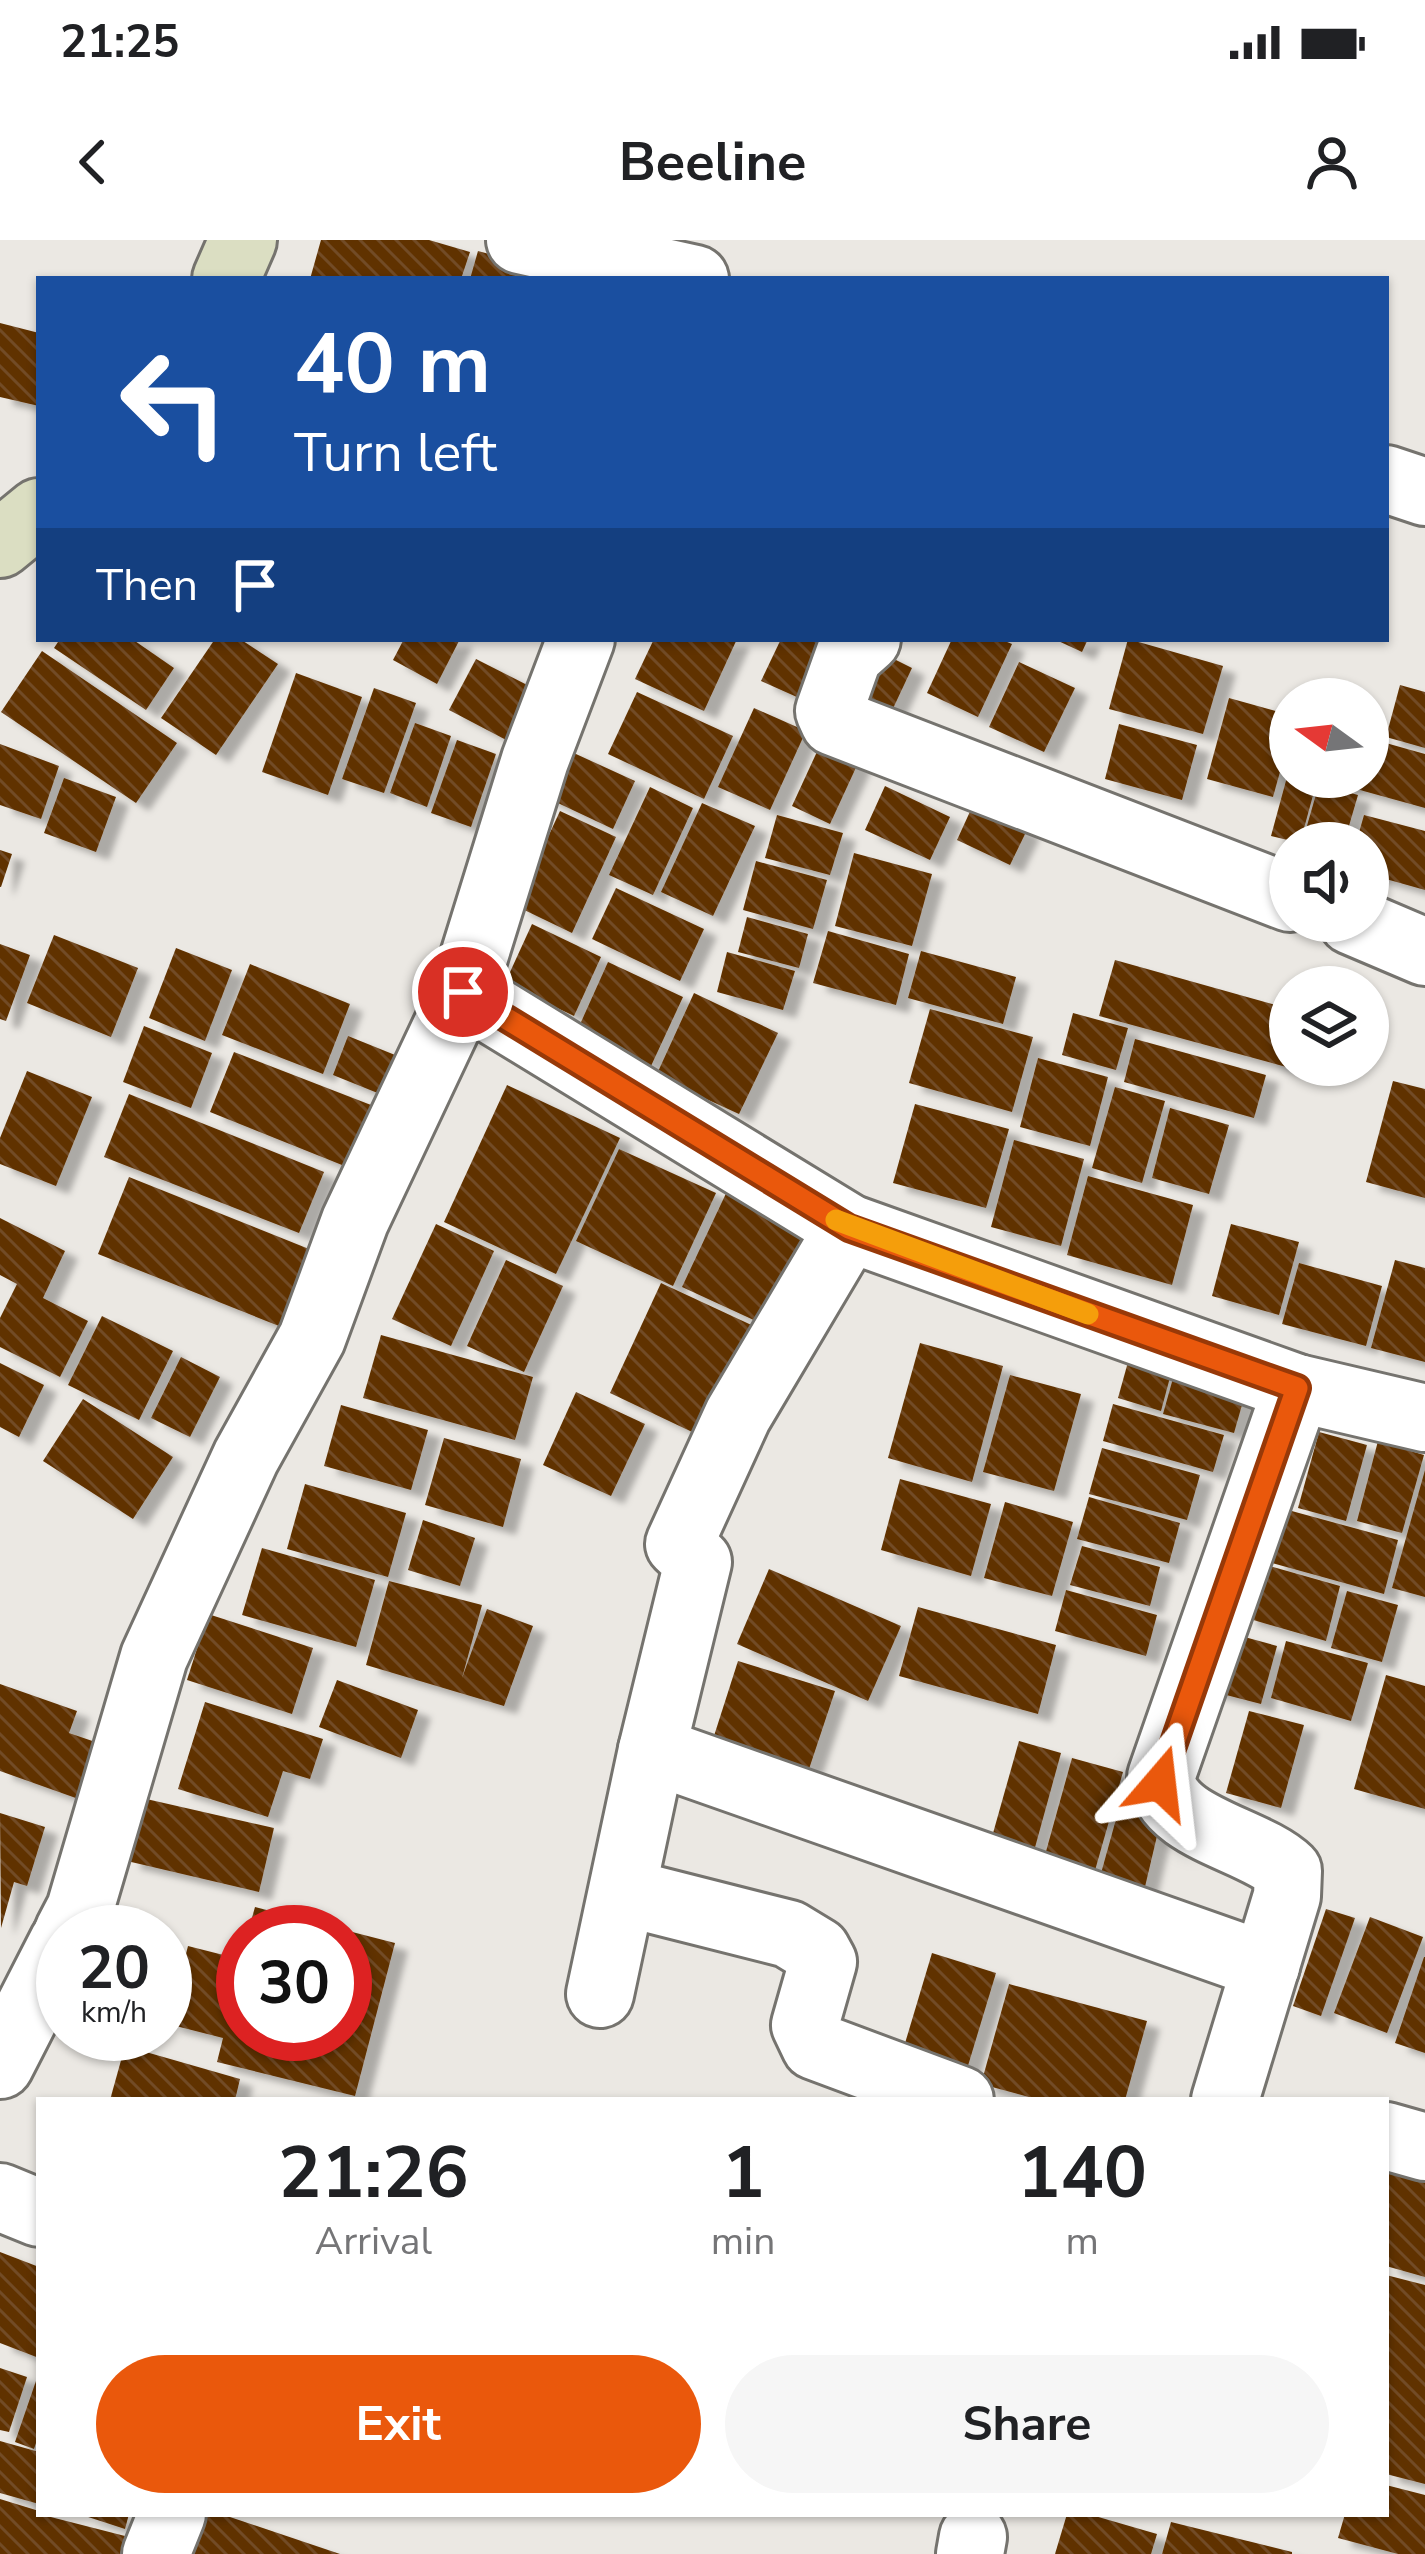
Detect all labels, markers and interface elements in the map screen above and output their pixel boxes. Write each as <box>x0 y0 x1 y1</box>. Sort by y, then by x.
text: 21:25 <box>60 12 179 73</box>
text: Beeline <box>619 125 806 199</box>
icon: back <box>60 129 126 195</box>
icon: person <box>1299 129 1365 195</box>
text: 40 m <box>294 307 491 422</box>
icon: left <box>96 324 252 480</box>
text: Turn left <box>294 416 497 490</box>
icon: arrive <box>222 552 288 618</box>
text: Then <box>96 555 198 616</box>
north arrow <box>1269 678 1389 798</box>
map controls <box>1269 678 1389 1086</box>
button: sound <box>1269 822 1389 942</box>
pin <box>412 941 514 1043</box>
icon: arrive <box>430 959 496 1025</box>
button: layers <box>1269 966 1389 1086</box>
position arrow <box>1097 1720 1223 1846</box>
speed limit sign: 30 <box>216 1905 372 2061</box>
text: 20 <box>78 1927 150 2009</box>
text: km/h <box>81 1992 147 2033</box>
text: 21:26 <box>278 2124 469 2222</box>
text: 1 <box>721 2124 765 2222</box>
text: 140 <box>1017 2124 1147 2222</box>
text: Arrival <box>315 2215 432 2268</box>
text: min <box>711 2215 775 2268</box>
text: m <box>1065 2215 1099 2268</box>
button: Exit <box>96 2355 701 2493</box>
button: Share <box>725 2355 1329 2493</box>

